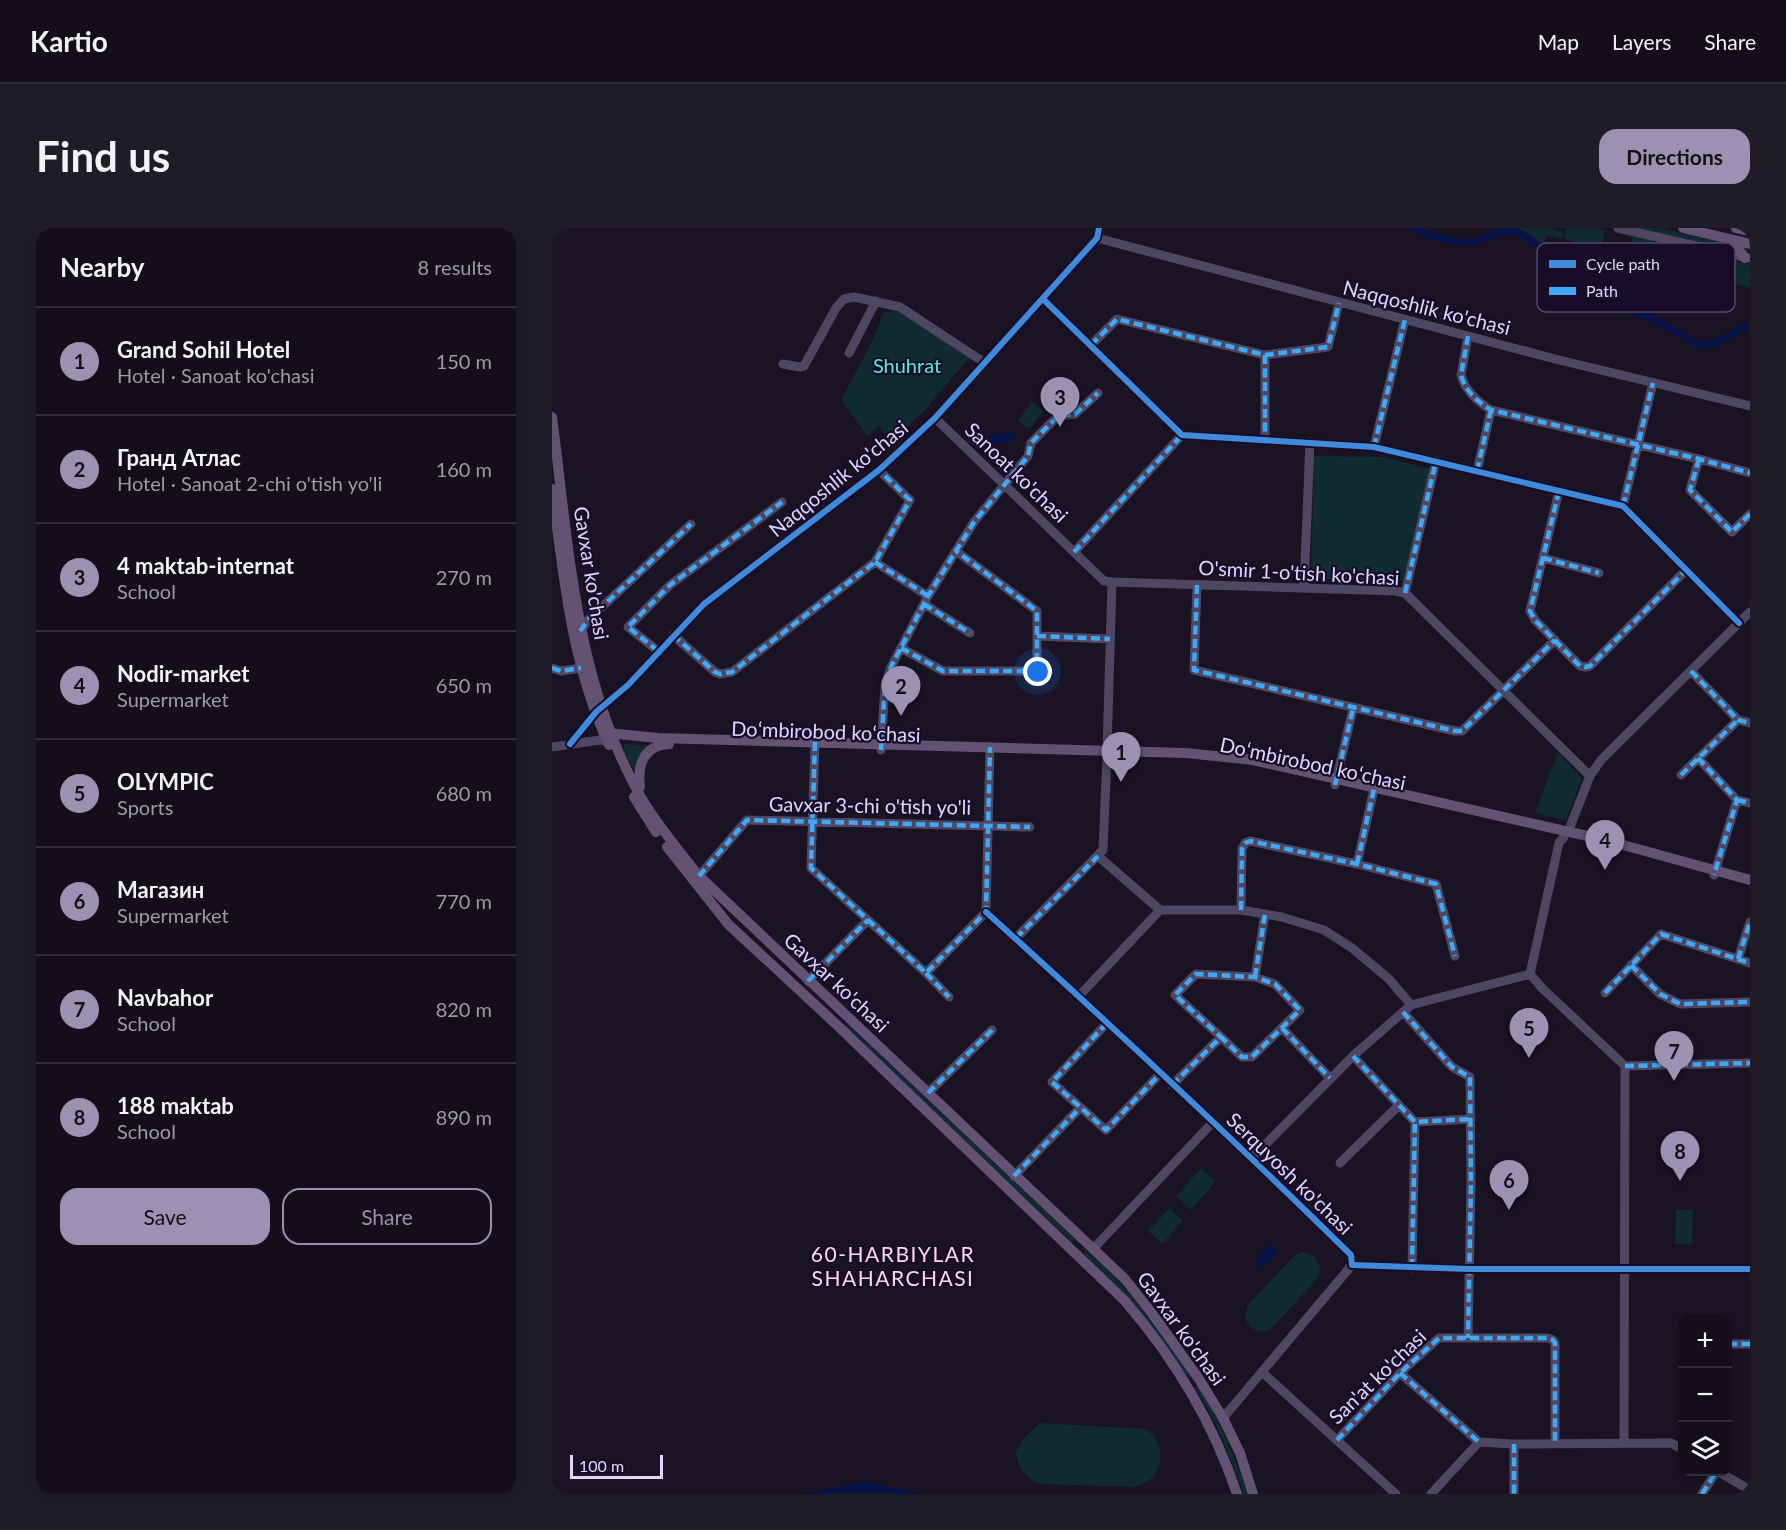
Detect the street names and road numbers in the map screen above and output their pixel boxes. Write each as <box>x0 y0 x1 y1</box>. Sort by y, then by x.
street label: Naqqoshlik ko'chasi <box>1341 275 1513 339</box>
street label: Naqqoshlik ko'chasi <box>764 415 912 541</box>
street label: Sanoat ko'chasi <box>961 417 1073 527</box>
street label: Gavxar ko'chasi <box>570 505 614 641</box>
street label: O'smir 1-o'tish ko'chasi <box>1198 555 1400 589</box>
street label: Doʻmbirobod koʻchasi <box>731 716 921 746</box>
street label: Doʻmbirobod koʻchasi <box>1218 732 1408 794</box>
street label: Gavxar 3-chi o'tish yo'li <box>769 791 971 819</box>
street label: Gavxar ko'chasi <box>780 927 894 1037</box>
street label: Serquyosh ko'chasi <box>1222 1107 1358 1239</box>
street label: Gavxar ko'chasi <box>1133 1266 1231 1390</box>
street label: San'at ko'chasi <box>1323 1324 1431 1428</box>

